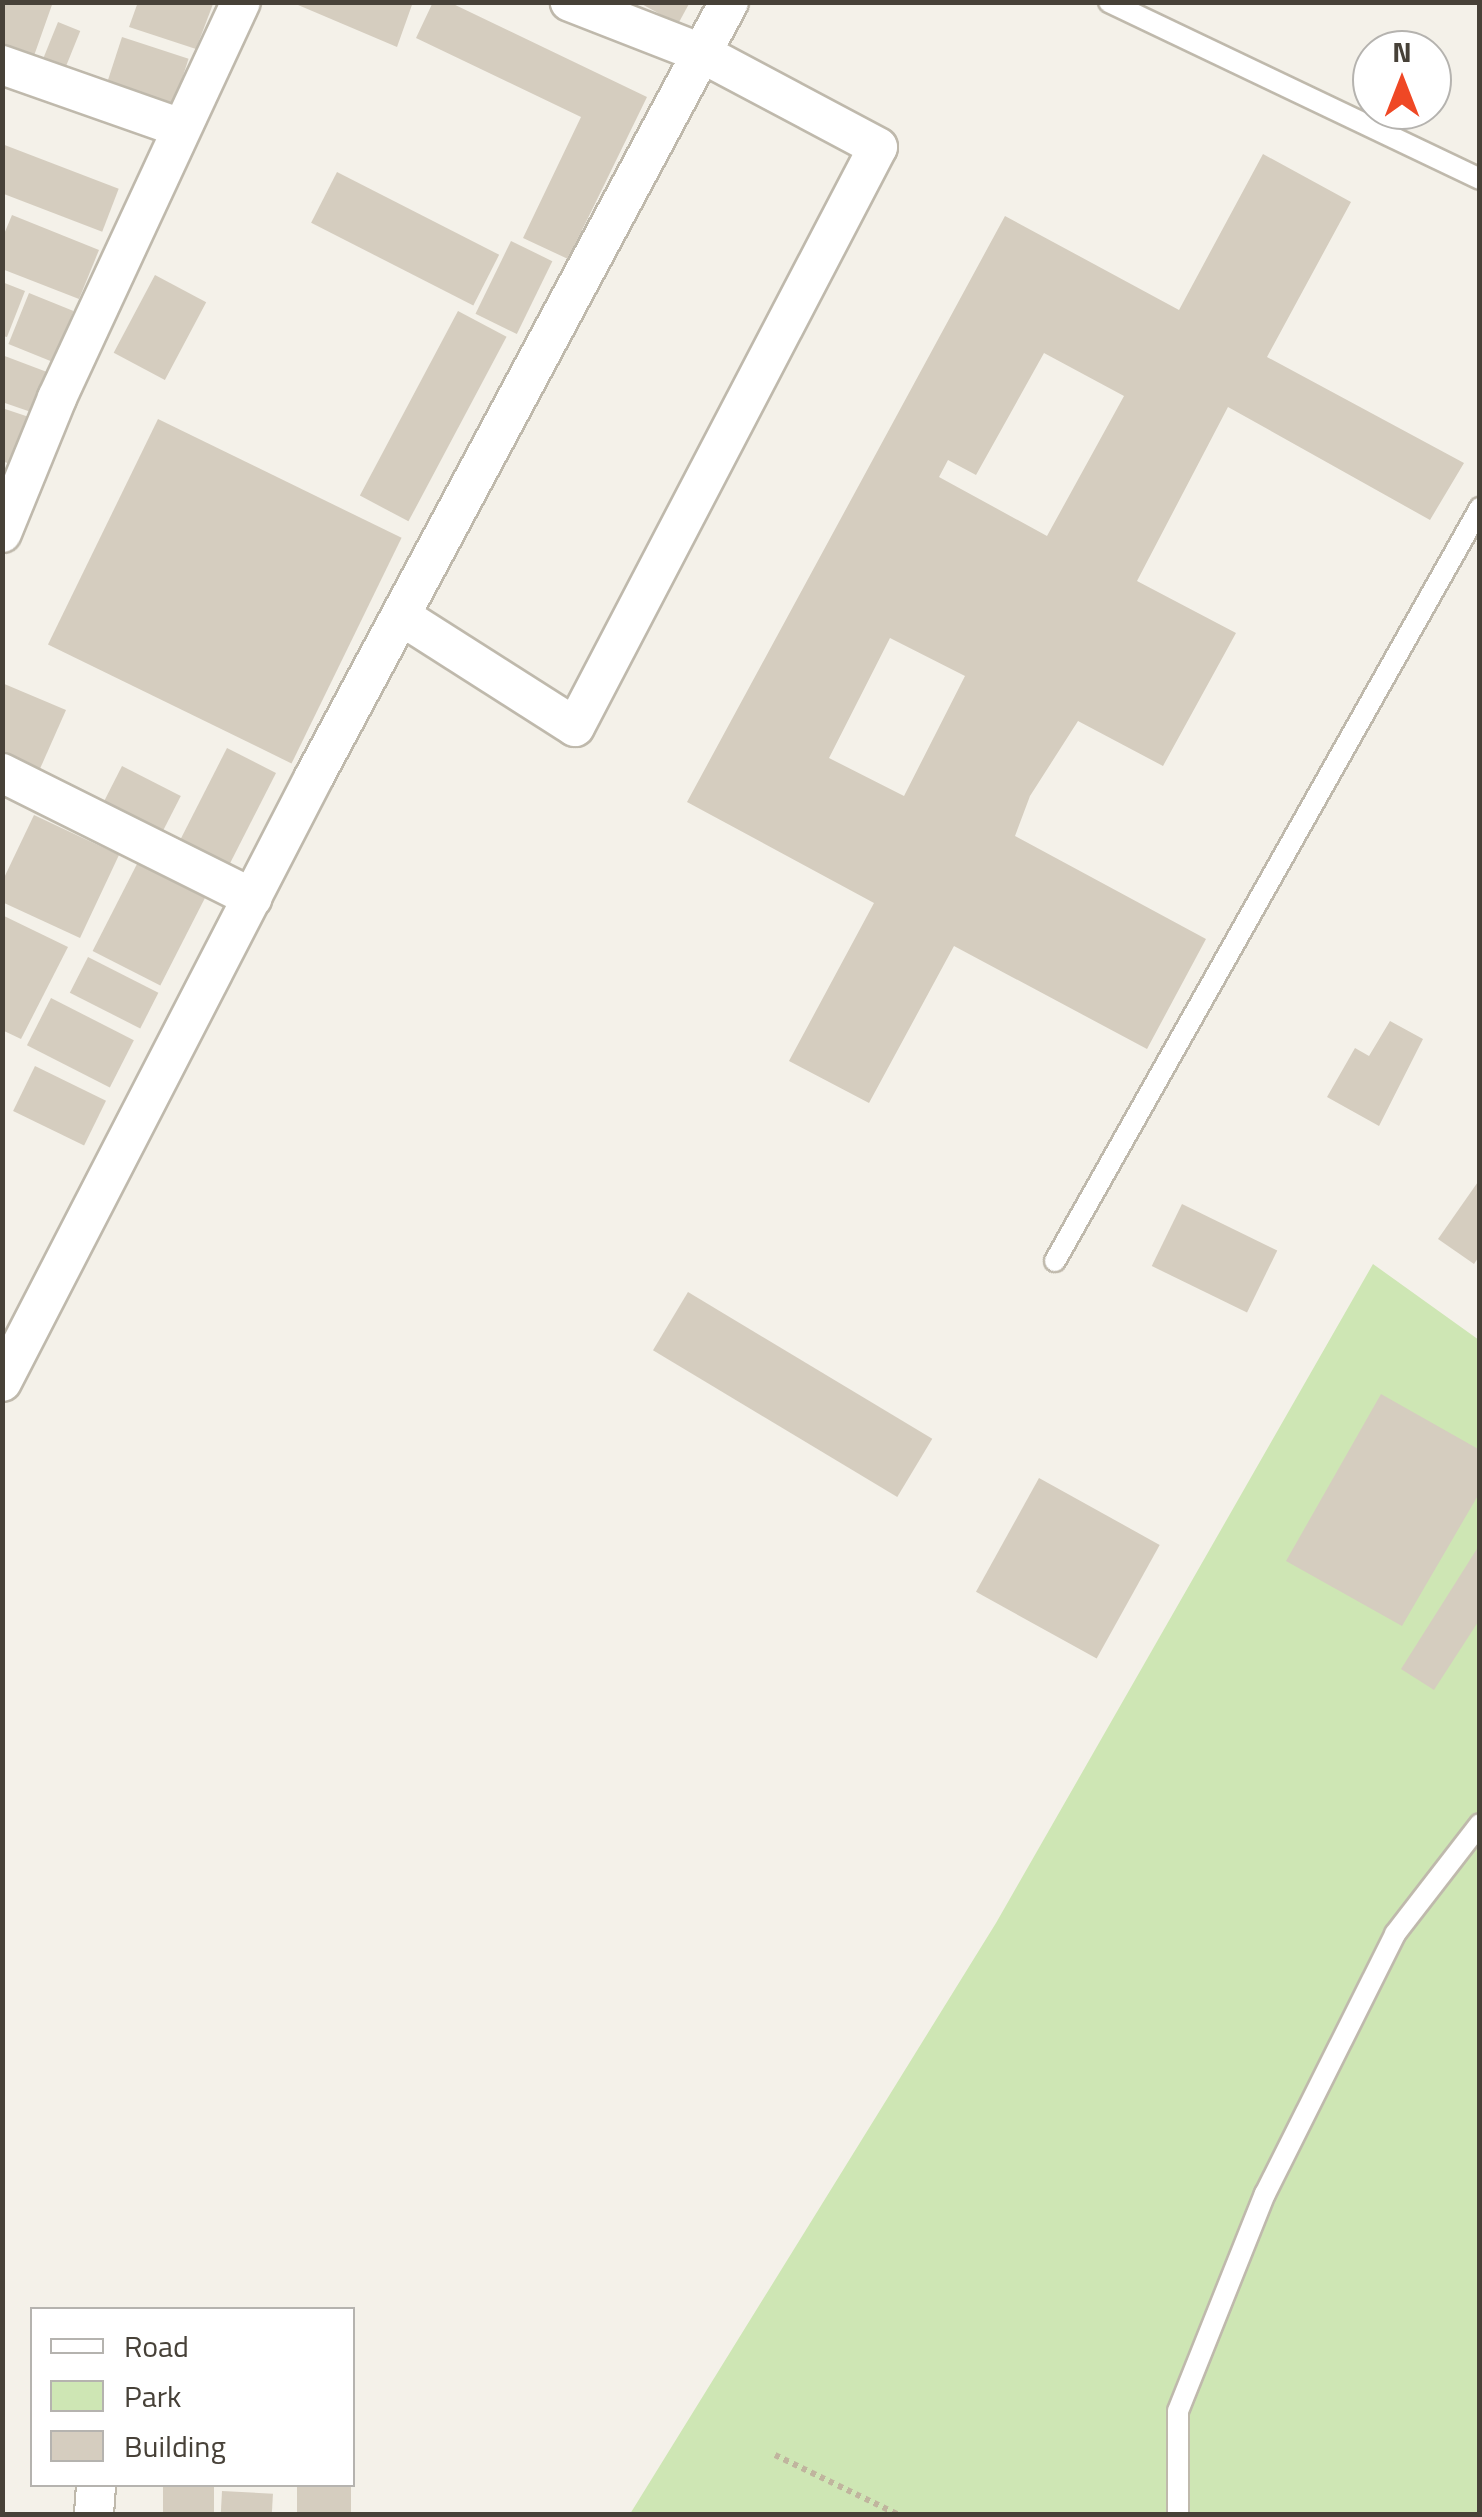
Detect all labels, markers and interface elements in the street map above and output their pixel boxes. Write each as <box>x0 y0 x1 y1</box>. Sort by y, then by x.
north arrow <box>1352 30 1452 130</box>
text: N <box>1392 30 1412 73</box>
legend <box>30 2307 355 2487</box>
text: Road <box>124 2323 189 2369</box>
text: Park <box>124 2373 181 2419</box>
text: Building <box>124 2423 226 2469</box>

